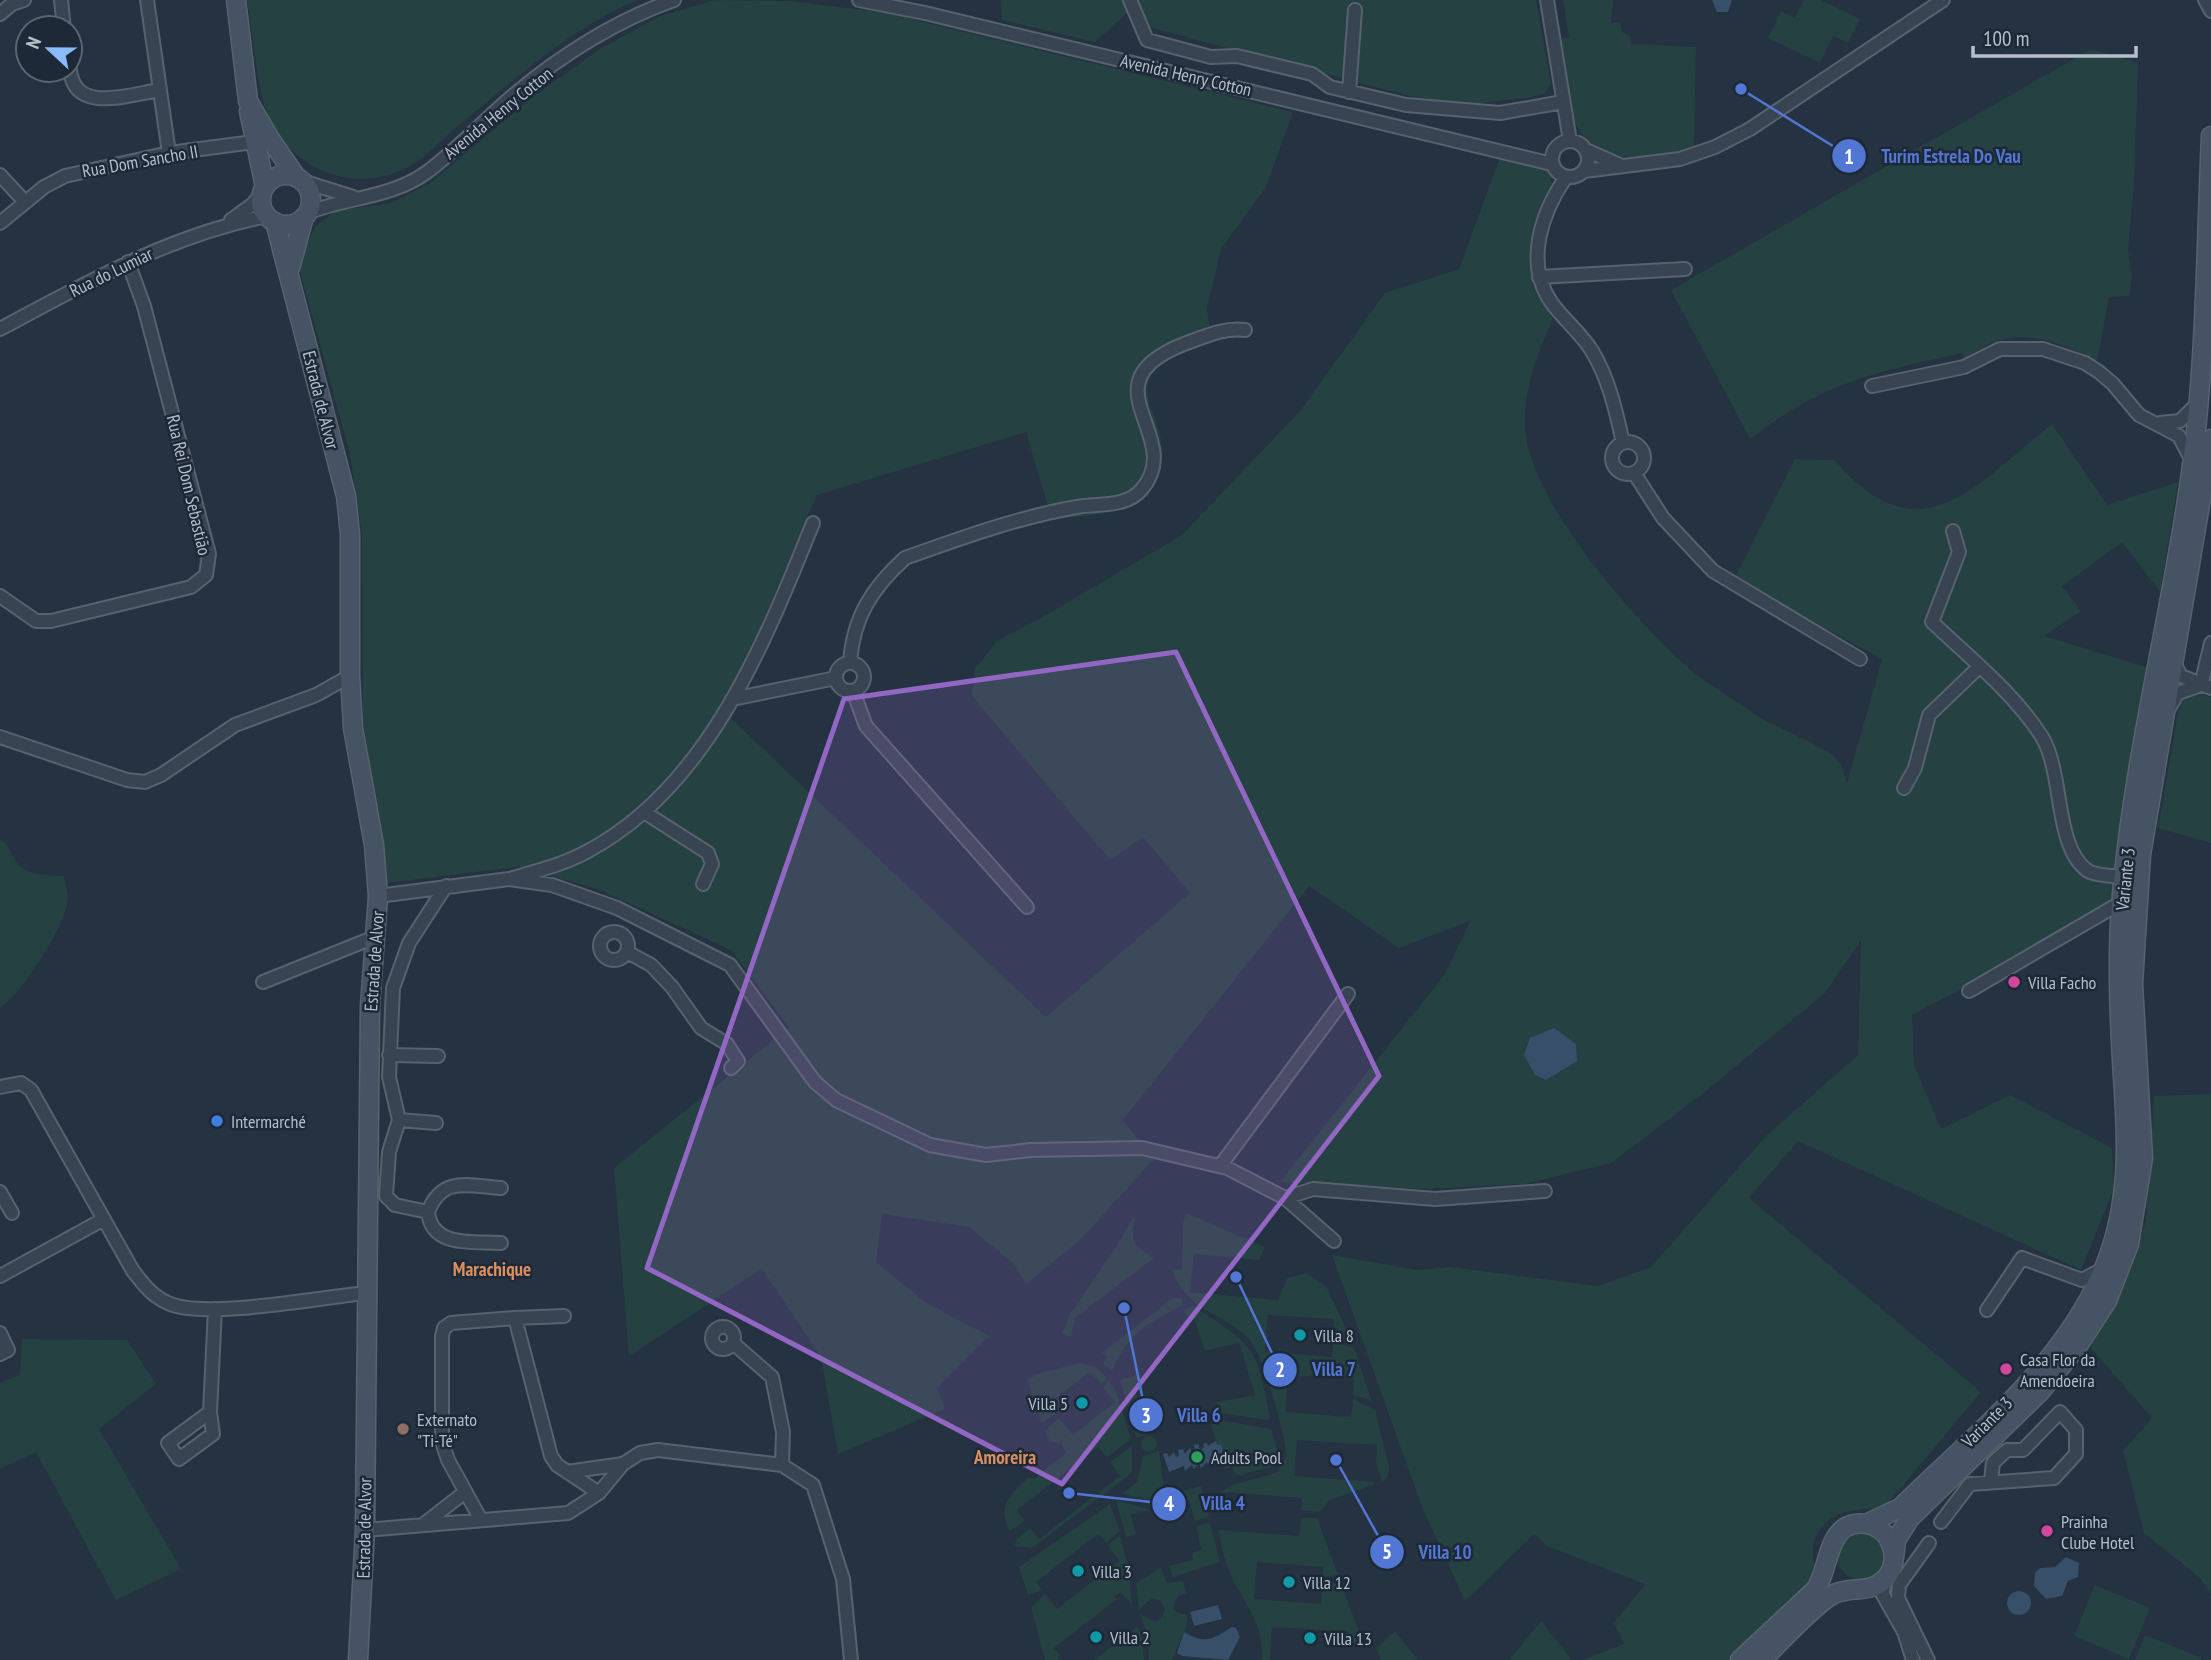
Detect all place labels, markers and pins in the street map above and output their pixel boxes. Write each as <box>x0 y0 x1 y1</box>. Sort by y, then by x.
callout: Turim Estrela Do Vau <box>1832 136 2035 176</box>
place label: Villa Facho <box>2027 971 2097 994</box>
marker: Villa Facho <box>2006 974 2022 990</box>
place label: Intermarché <box>231 1110 306 1133</box>
marker: Intermarché <box>209 1113 225 1129</box>
place label: Villa 8 <box>1313 1324 1354 1347</box>
marker: Villa 8 <box>1292 1327 1308 1343</box>
place label: Casa Flor da Amendoeira <box>2020 1348 2095 1392</box>
callout: Villa 7 <box>1263 1350 1370 1390</box>
marker: Casa Flor da Amendoeira <box>1998 1361 2014 1377</box>
place label: Villa 5 <box>1027 1392 1068 1415</box>
marker: Villa 5 <box>1074 1395 1090 1411</box>
callout: Villa 6 <box>1128 1395 1235 1435</box>
place label: Externato "Ti-Té" <box>417 1408 477 1452</box>
marker: Externato "Ti-Té" <box>395 1421 411 1437</box>
place label: Adults Pool <box>1211 1446 1282 1469</box>
marker: Adults Pool <box>1189 1449 1205 1465</box>
callout: Villa 4 <box>1152 1484 1259 1524</box>
place label: Prainha Clube Hotel <box>2061 1510 2135 1554</box>
marker: Prainha Clube Hotel <box>2039 1523 2055 1539</box>
callout: Villa 10 <box>1370 1532 1486 1572</box>
place label: Villa 3 <box>1091 1560 1132 1583</box>
marker: Villa 3 <box>1070 1563 1086 1579</box>
place label: Villa 12 <box>1302 1571 1351 1594</box>
marker: Villa 12 <box>1281 1574 1297 1590</box>
place label: Villa 2 <box>1109 1626 1150 1649</box>
place label: Villa 13 <box>1323 1627 1372 1650</box>
marker: Villa 2 <box>1088 1629 1104 1645</box>
marker: Villa 13 <box>1302 1630 1318 1646</box>

